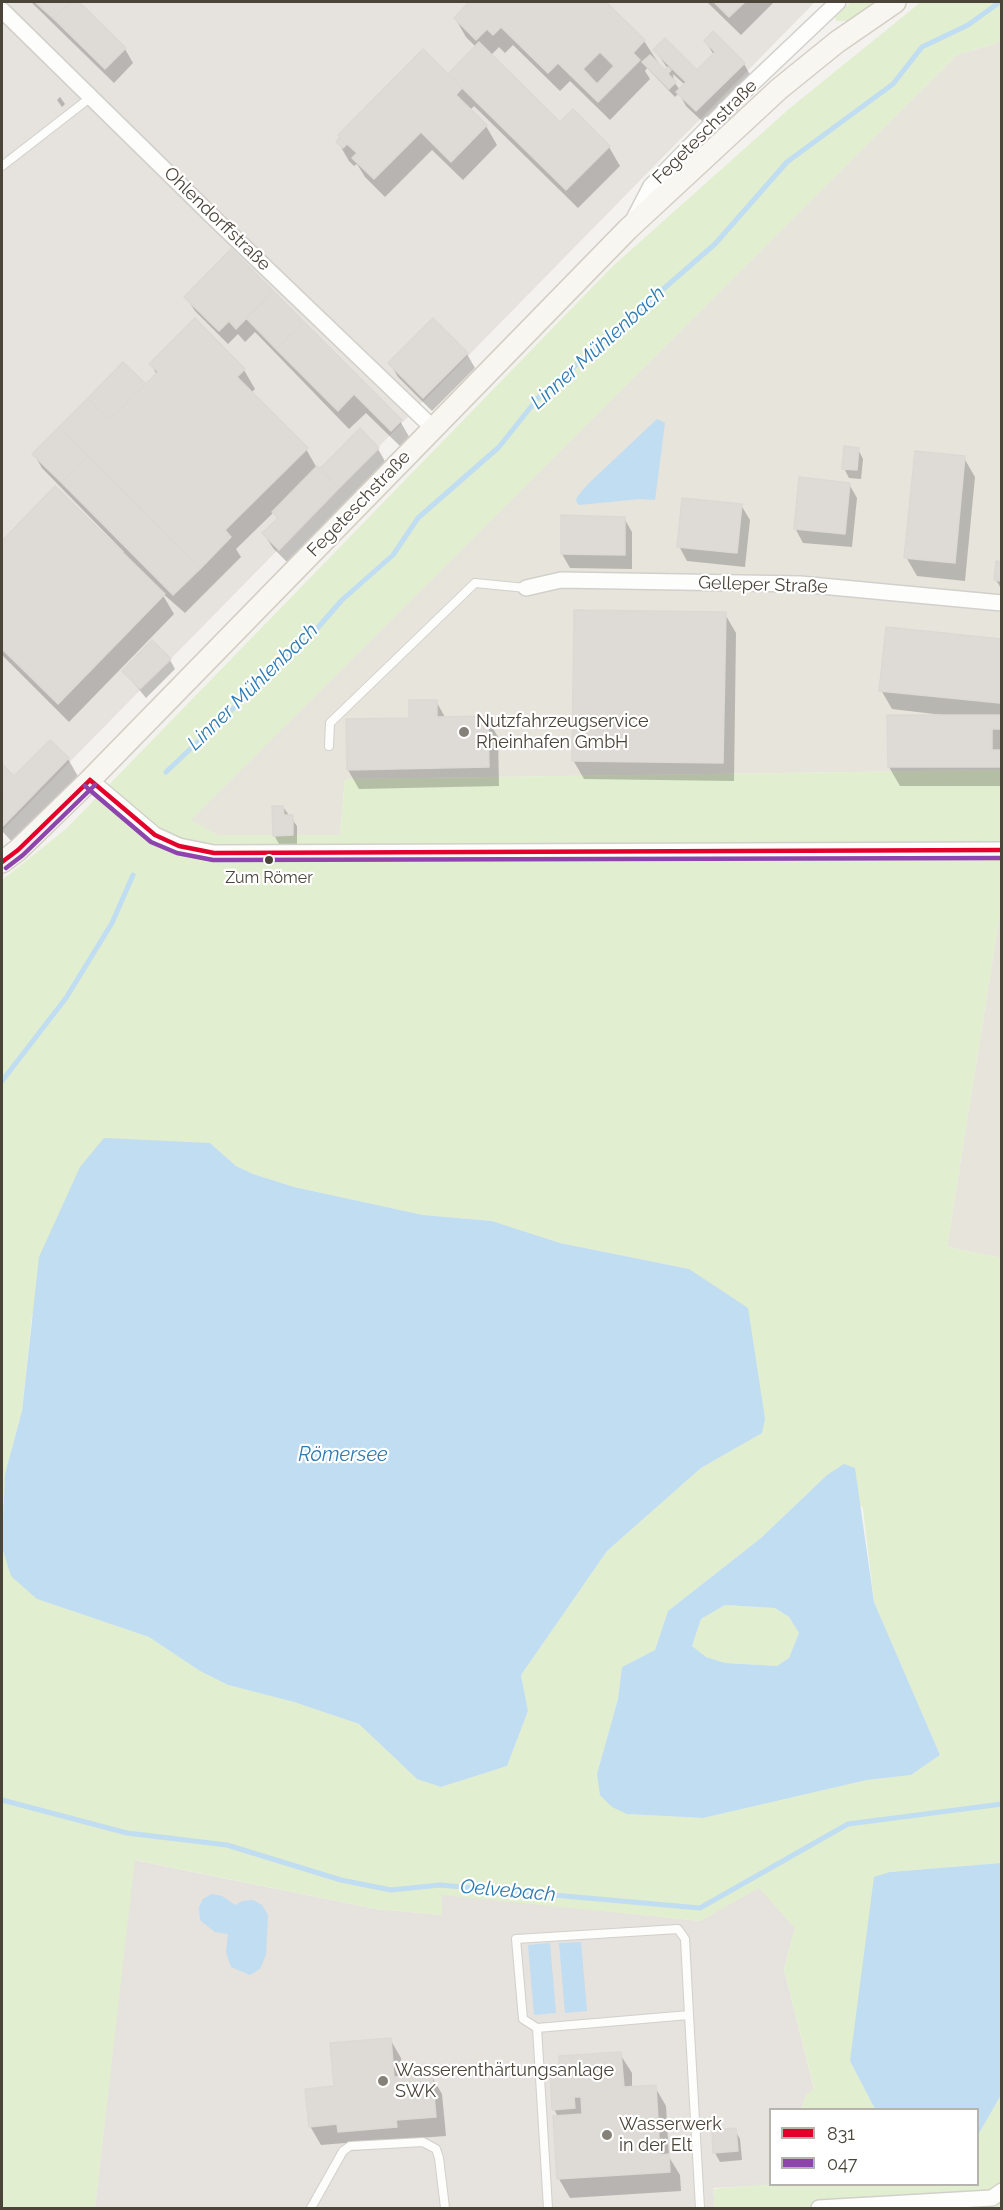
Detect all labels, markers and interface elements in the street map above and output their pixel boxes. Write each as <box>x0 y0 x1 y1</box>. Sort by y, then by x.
street label: Fegeteschstraße <box>648 75 762 189</box>
street label: Ohlendorffstraße <box>159 163 275 275</box>
water label: Linner Mühlenbach <box>526 281 670 415</box>
street label: Fegeteschstraße <box>303 447 415 561</box>
street label: Gelleper Straße <box>698 572 828 598</box>
water label: Linner Mühlenbach <box>183 619 323 755</box>
place label: Nutzfahrzeugservice Rheinhafen GmbH <box>476 711 648 754</box>
marker: Nutzfahrzeugservice Rheinhafen GmbH <box>457 725 471 739</box>
marker: Zum Römer <box>263 854 275 866</box>
place label: Zum Römer <box>225 868 313 888</box>
water label: Römersee <box>298 1443 388 1467</box>
water label: Oelvebach <box>459 1875 557 1907</box>
place label: Wasserenthärtungsanlage SWK <box>395 2060 614 2102</box>
marker: Wasserenthärtungsanlage SWK <box>376 2074 390 2088</box>
legend <box>769 2108 979 2186</box>
place label: Wasserwerk in der Elt <box>619 2114 722 2156</box>
text: 831 <box>827 2123 855 2144</box>
marker: Wasserwerk in der Elt <box>600 2128 614 2142</box>
text: 047 <box>827 2153 857 2174</box>

